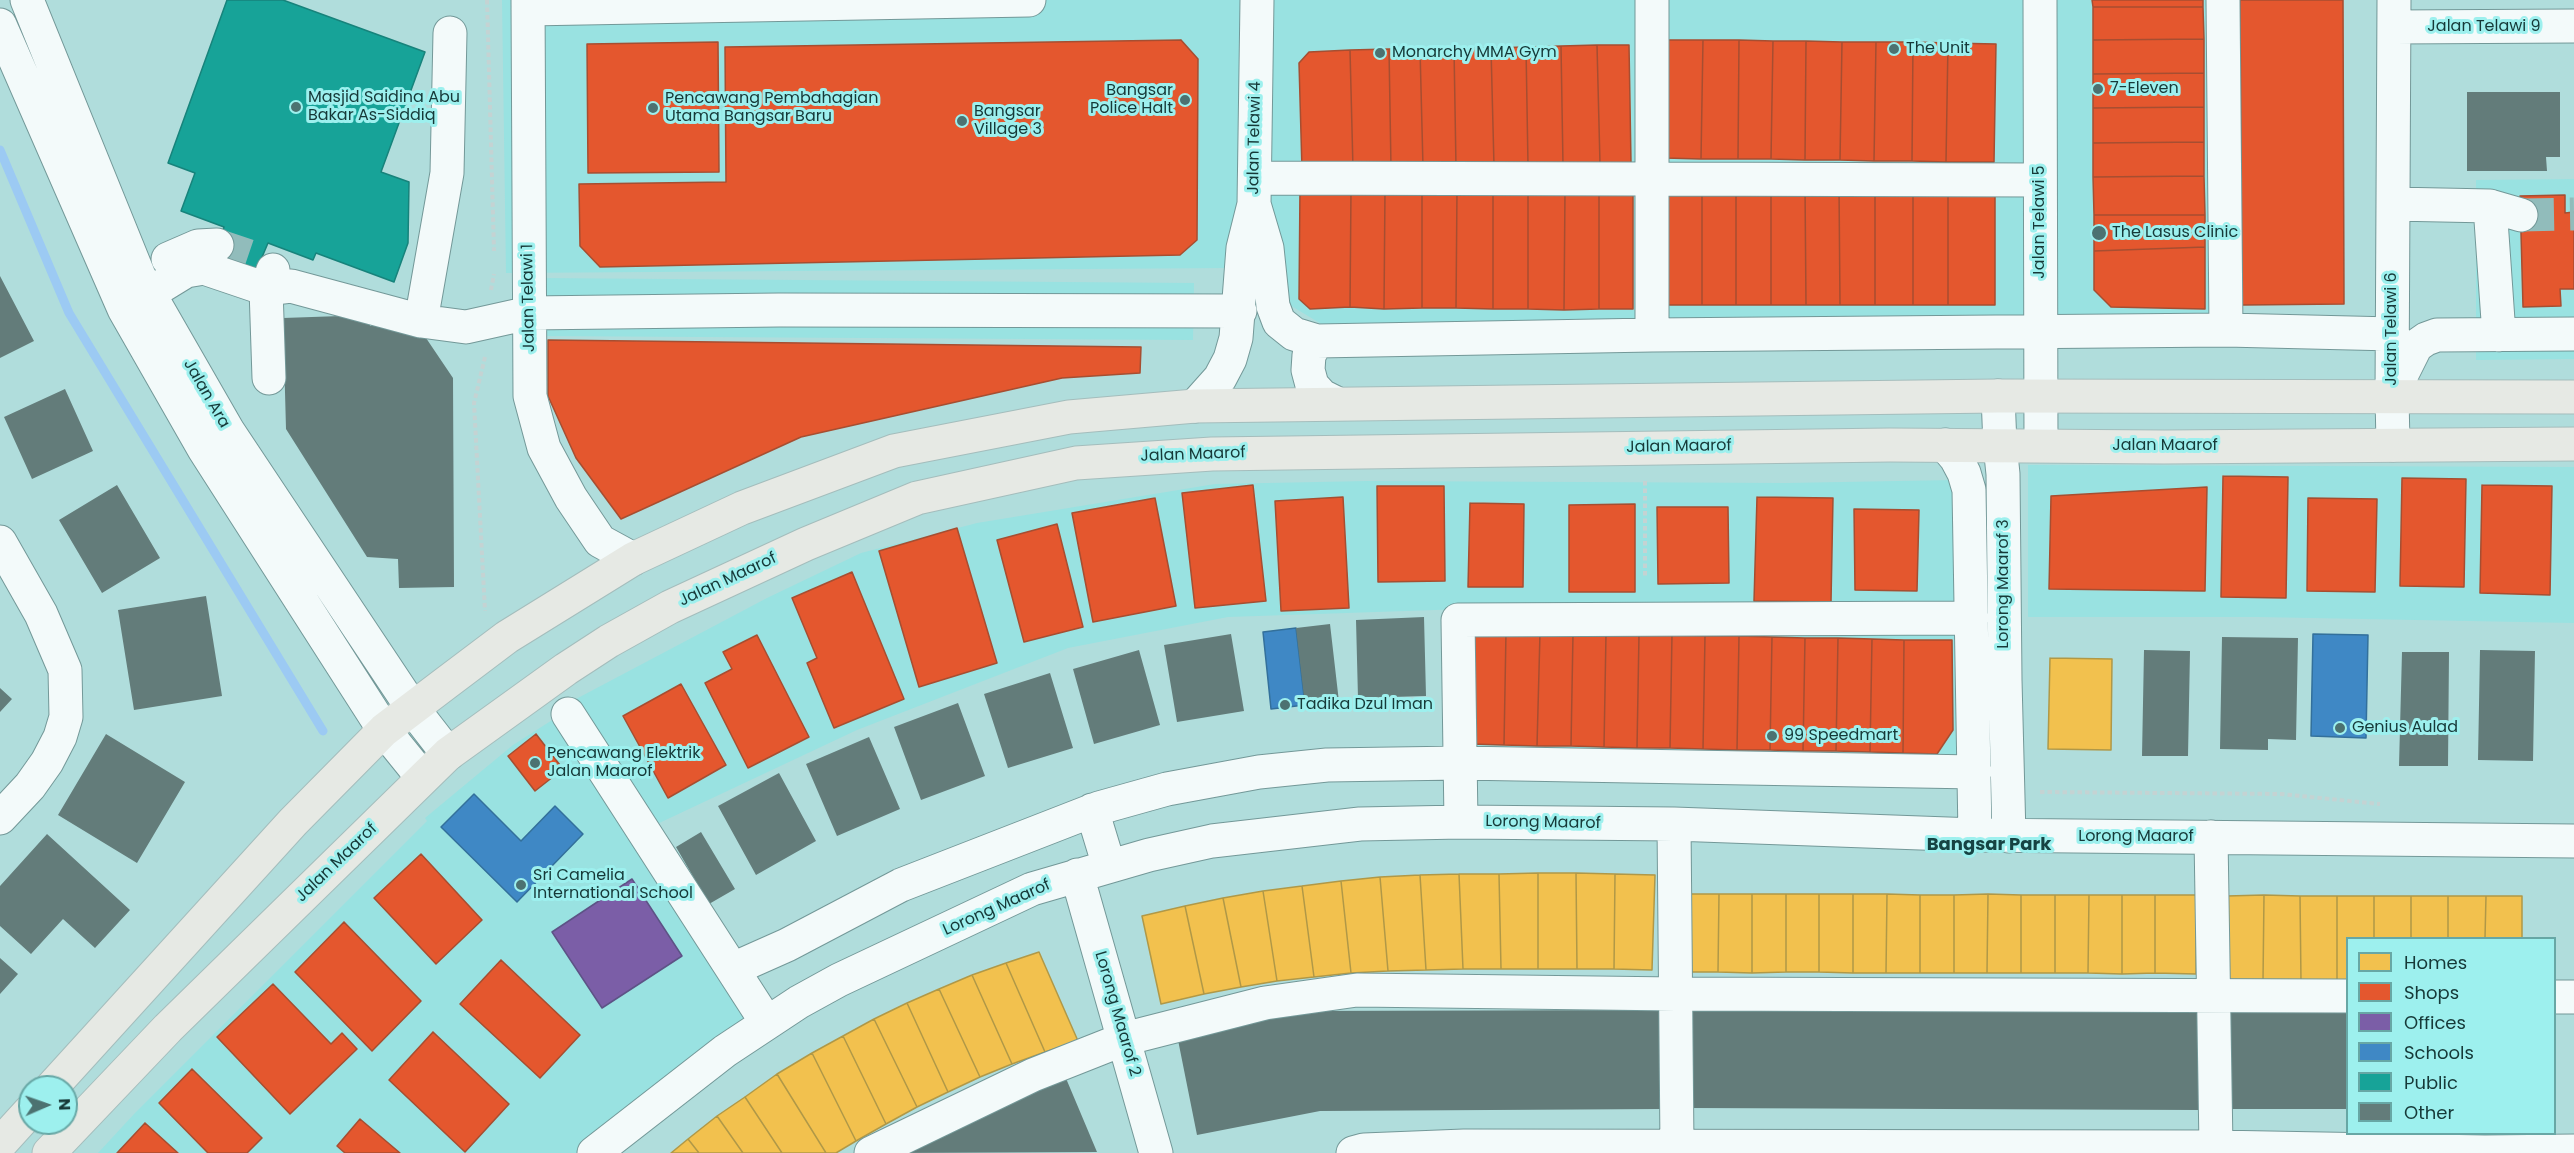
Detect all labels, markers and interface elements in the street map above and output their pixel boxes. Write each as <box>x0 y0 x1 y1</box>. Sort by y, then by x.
street label: Jalan Telawi 9 <box>2427 17 2541 37</box>
place label: The Unit <box>1906 39 1970 59</box>
marker: The Unit <box>1887 42 1901 56</box>
place label: Monarchy MMA Gym <box>1392 43 1557 63</box>
marker: Monarchy MMA Gym <box>1373 46 1387 60</box>
place label: 7-Eleven <box>2110 79 2179 99</box>
place label: Bangsar Police Halt <box>1090 81 1173 119</box>
street label: Jalan Telawi 4 <box>1244 81 1266 195</box>
marker: 7-Eleven <box>2091 82 2105 96</box>
place label: Masjid Saidina Abu Bakar As-Siddiq <box>308 88 460 126</box>
place label: Pencawang Pembahagian Utama Bangsar Baru <box>665 89 878 127</box>
marker: Bangsar Police Halt <box>1178 93 1192 107</box>
marker: Masjid Saidina Abu Bakar As-Siddiq <box>289 100 303 114</box>
marker: Pencawang Pembahagian Utama Bangsar Baru <box>646 101 660 115</box>
place label: Bangsar Village 3 <box>974 102 1042 140</box>
marker: Bangsar Village 3 <box>955 114 969 128</box>
street label: Jalan Telawi 5 <box>2030 165 2050 279</box>
place label: The Lasus Clinic <box>2112 223 2238 243</box>
marker: The Lasus Clinic <box>2090 224 2108 242</box>
street label: Jalan Telawi 1 <box>518 244 540 352</box>
street label: Jalan Telawi 6 <box>2382 272 2402 386</box>
street label: Jalan Ara <box>179 356 233 432</box>
street label: Jalan Maarof <box>1626 436 1732 458</box>
street label: Jalan Maarof <box>2112 436 2218 456</box>
street label: Jalan Maarof <box>1140 444 1246 466</box>
street label: Lorong Maarof 3 <box>1994 519 2014 649</box>
street label: Jalan Maarof <box>676 549 780 611</box>
place label: Tadika Dzul Iman <box>1297 695 1433 715</box>
marker: Tadika Dzul Iman <box>1278 698 1292 712</box>
place label: Genius Aulad <box>2352 718 2458 738</box>
marker: Genius Aulad <box>2333 721 2347 735</box>
place label: 99 Speedmart <box>1784 726 1898 746</box>
marker: 99 Speedmart <box>1765 729 1779 743</box>
place label: Pencawang Elektrik Jalan Maarof <box>547 744 700 782</box>
marker: Pencawang Elektrik Jalan Maarof <box>528 756 542 770</box>
street label: Lorong Maarof <box>1485 812 1601 834</box>
street label: Jalan Maarof <box>292 819 382 907</box>
street label: Lorong Maarof <box>2078 827 2194 847</box>
district label: Bangsar Park <box>1927 834 2051 856</box>
place label: Sri Camelia International School <box>533 866 693 904</box>
street label: Lorong Maarof <box>940 876 1054 940</box>
marker: Sri Camelia International School <box>514 878 528 892</box>
legend <box>2346 937 2556 1135</box>
street label: Lorong Maarof 2 <box>1090 949 1144 1079</box>
text: Homes <box>2404 950 2467 975</box>
text: Shops <box>2404 980 2459 1005</box>
text: Offices <box>2404 1010 2466 1035</box>
text: Schools <box>2404 1040 2474 1065</box>
text: Public <box>2404 1070 2458 1095</box>
north arrow <box>18 1075 78 1135</box>
text: N <box>53 1098 76 1111</box>
text: Other <box>2404 1100 2454 1125</box>

